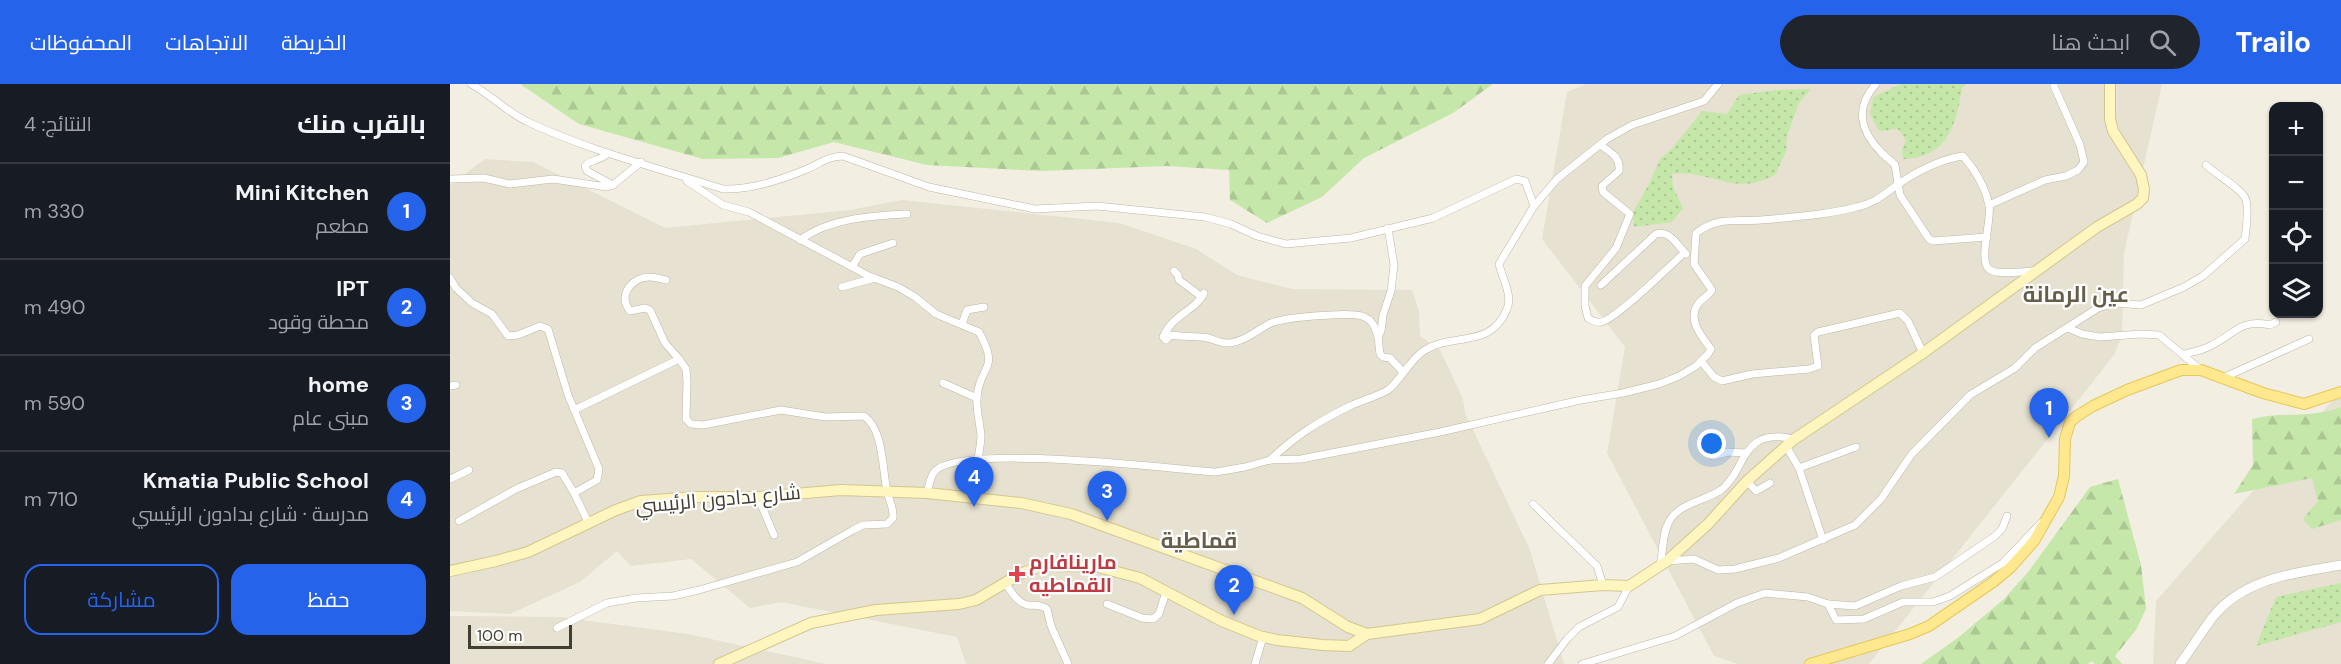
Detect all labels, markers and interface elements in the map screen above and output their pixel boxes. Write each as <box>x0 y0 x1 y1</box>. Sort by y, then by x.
search box <box>1780 15 2200 69</box>
text: Trailo <box>2236 24 2311 61</box>
icon: search <box>2146 26 2179 59</box>
text: ابحث هنا <box>2051 28 2131 57</box>
text: المحفوظات <box>30 29 132 57</box>
text: الاتجاهات <box>165 29 248 57</box>
text: الخريطة <box>281 29 347 57</box>
map controls <box>2269 102 2323 318</box>
button: + <box>2269 102 2323 156</box>
text: بالقرب منك <box>297 107 426 141</box>
text: النتائج: 4 <box>24 111 92 137</box>
button: − <box>2269 156 2323 210</box>
text: Mini Kitchen <box>235 178 369 207</box>
text: 330 m <box>24 198 84 224</box>
text: 1 <box>403 198 410 224</box>
button: locate <box>2269 210 2323 264</box>
text: مطعم <box>315 213 369 239</box>
button: layers <box>2269 264 2323 318</box>
text: IPT <box>336 274 369 303</box>
district label: عين الرمانة <box>2023 280 2129 309</box>
text: 490 m <box>24 294 86 320</box>
text: 2 <box>401 294 412 320</box>
text: محطة وقود <box>268 309 369 335</box>
text: home <box>308 370 369 399</box>
pin: 1 <box>2030 388 2068 438</box>
text: 590 m <box>24 390 85 416</box>
text: 3 <box>400 390 413 416</box>
text: مبنى عام <box>292 405 369 431</box>
your location <box>1697 429 1726 458</box>
pin: 4 <box>954 458 994 507</box>
text: Kmatia Public School <box>143 466 369 495</box>
pin: 3 <box>1088 472 1126 521</box>
street label: شارع بدادون الرئيسي <box>634 479 802 521</box>
text: 710 m <box>24 486 78 512</box>
text: 4 <box>400 486 413 512</box>
text: مدرسة · شارع بدادون الرئيسي <box>132 501 369 527</box>
district label: قماطية <box>1161 526 1237 555</box>
place label: مارينافارم القماطيه <box>1029 549 1117 598</box>
button: مشاركة <box>24 564 219 635</box>
button: حفظ <box>231 564 426 635</box>
pin: 2 <box>1214 566 1254 615</box>
marker: مارينافارم القماطيه <box>1010 567 1024 581</box>
scale bar <box>468 622 572 650</box>
text: 100 m <box>477 625 522 646</box>

